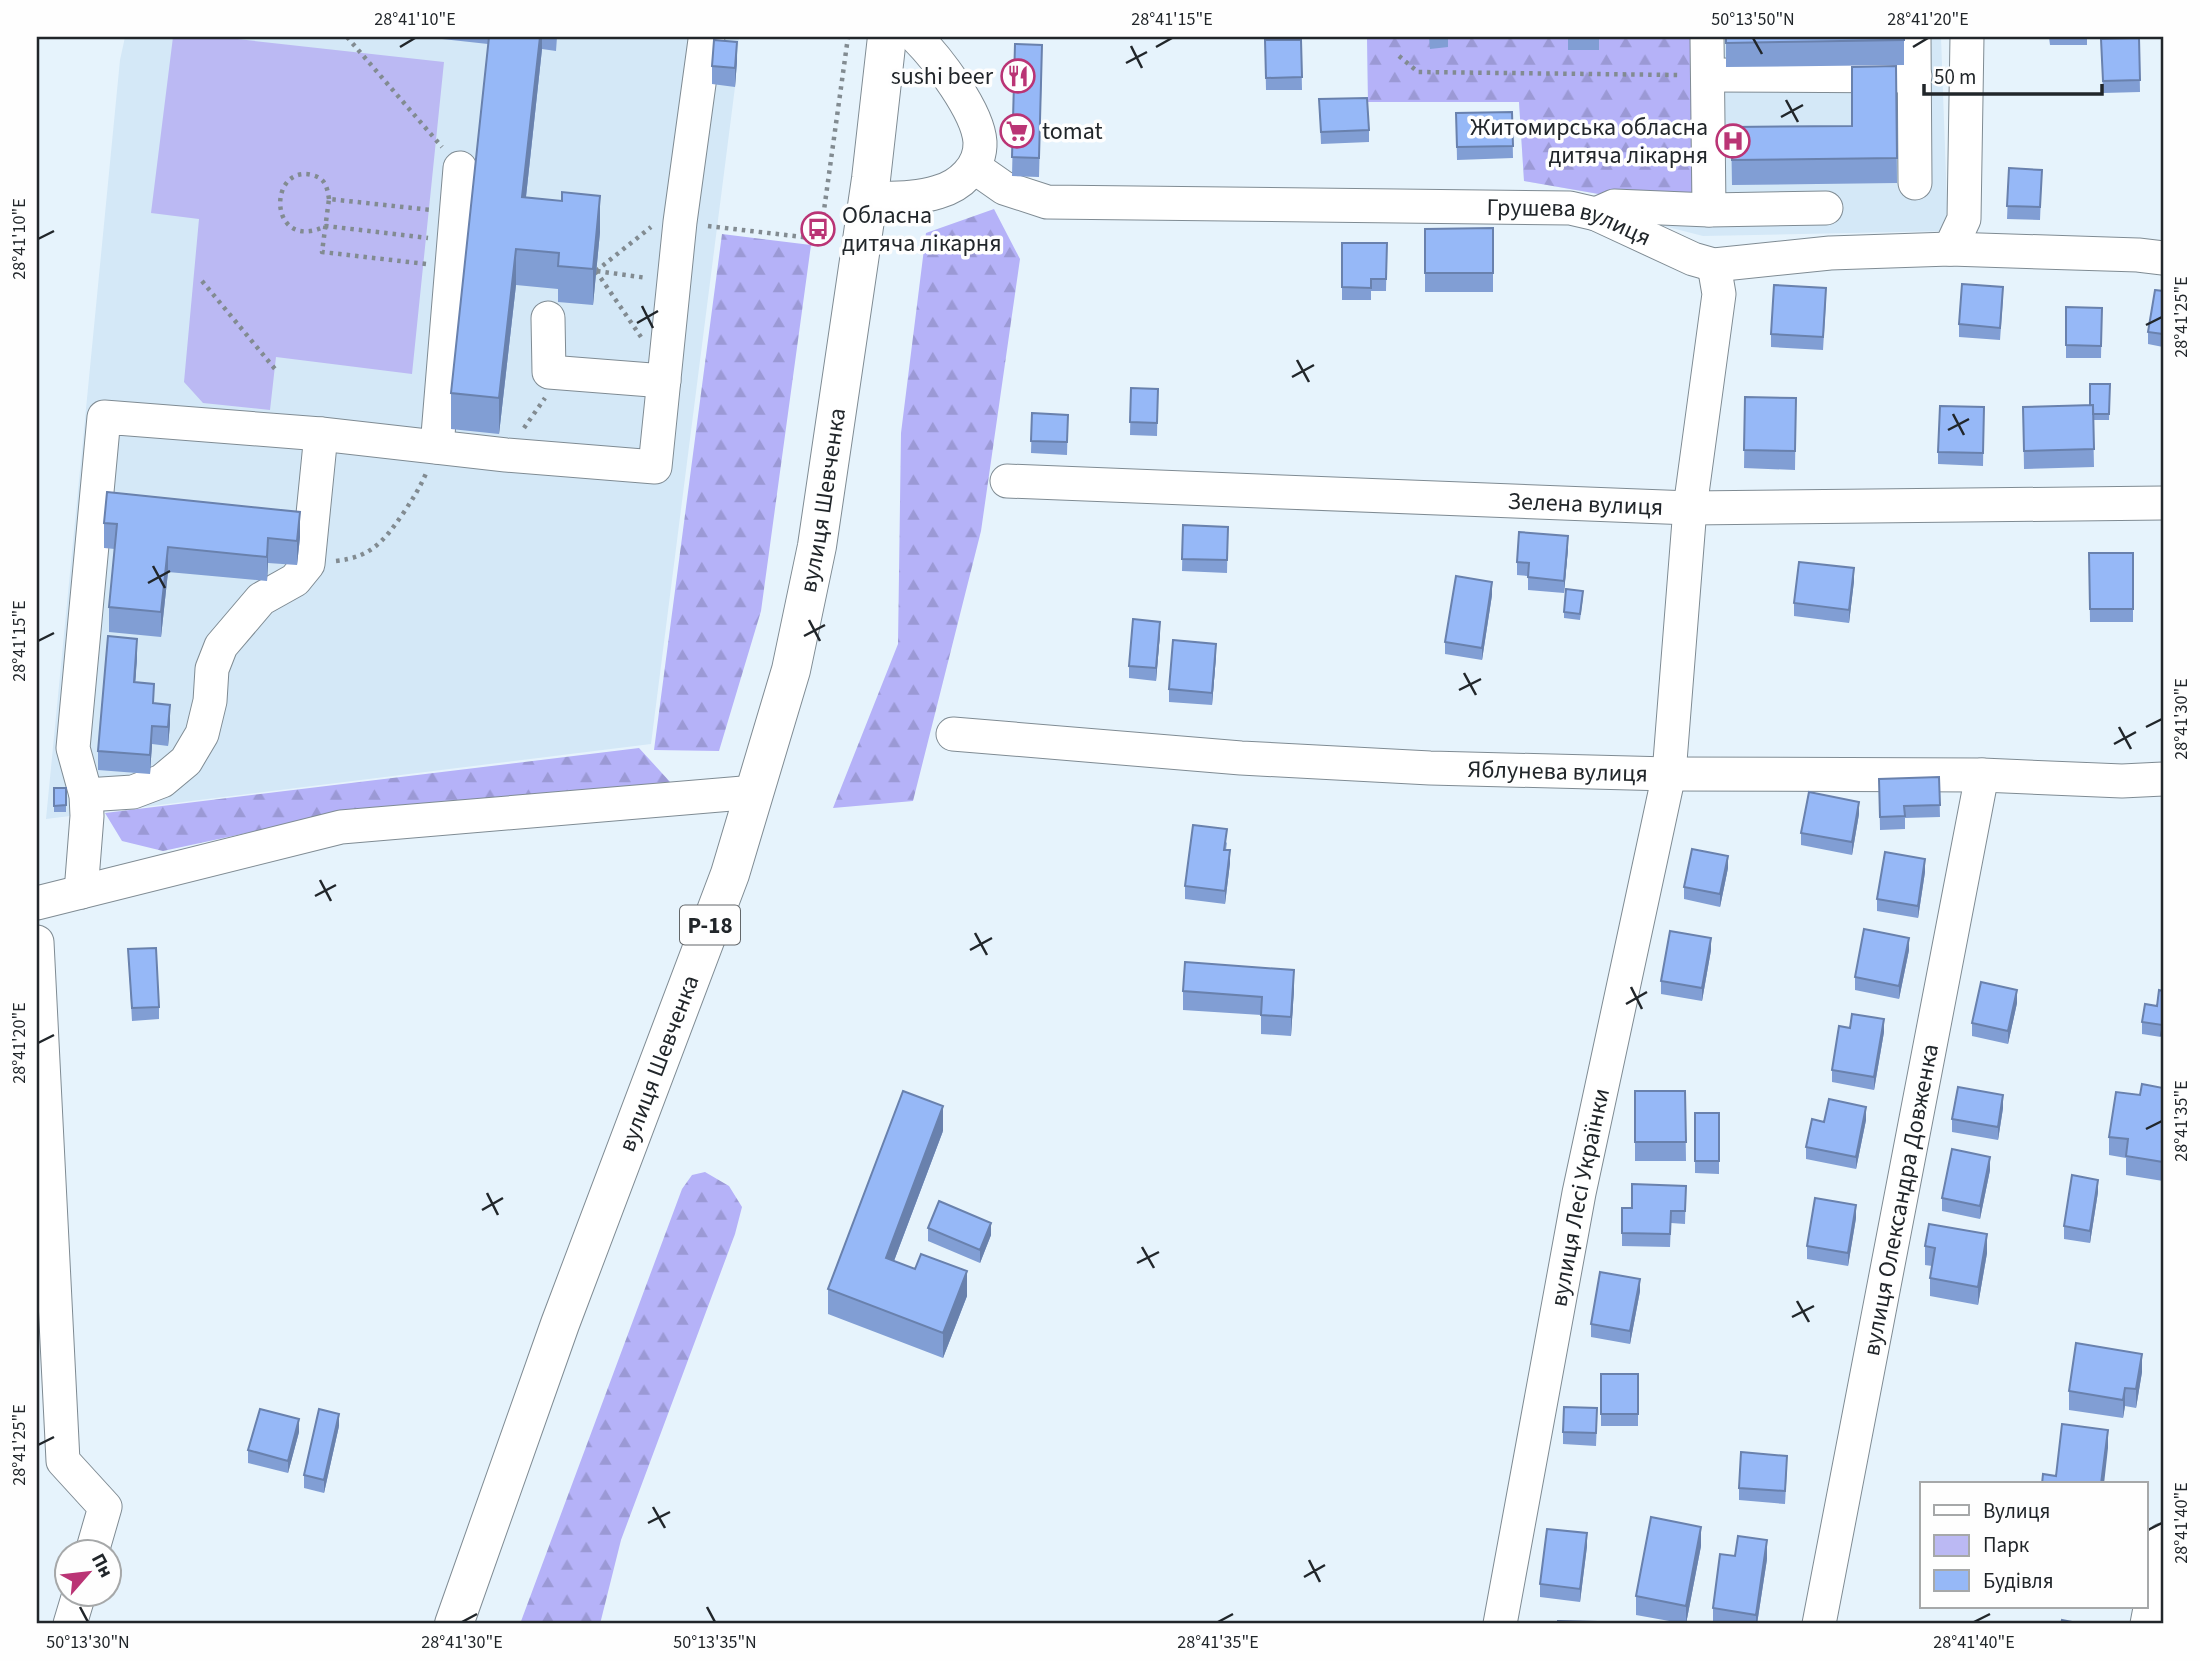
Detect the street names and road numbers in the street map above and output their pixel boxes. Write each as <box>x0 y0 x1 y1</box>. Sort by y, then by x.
street label: Грушева вулиця <box>1486 190 1657 255</box>
street label: вулиця Шевченка <box>790 406 855 596</box>
street label: Зелена вулиця <box>1507 483 1664 524</box>
street label: Яблунева вулиця <box>1467 751 1648 791</box>
road number: Р-18 <box>680 906 740 944</box>
street label: вулиця Шевченка <box>609 970 708 1157</box>
street label: вулиця Олександра Довженка <box>1853 1041 1948 1359</box>
street label: вулиця Лесі Українки <box>1541 1085 1619 1310</box>

